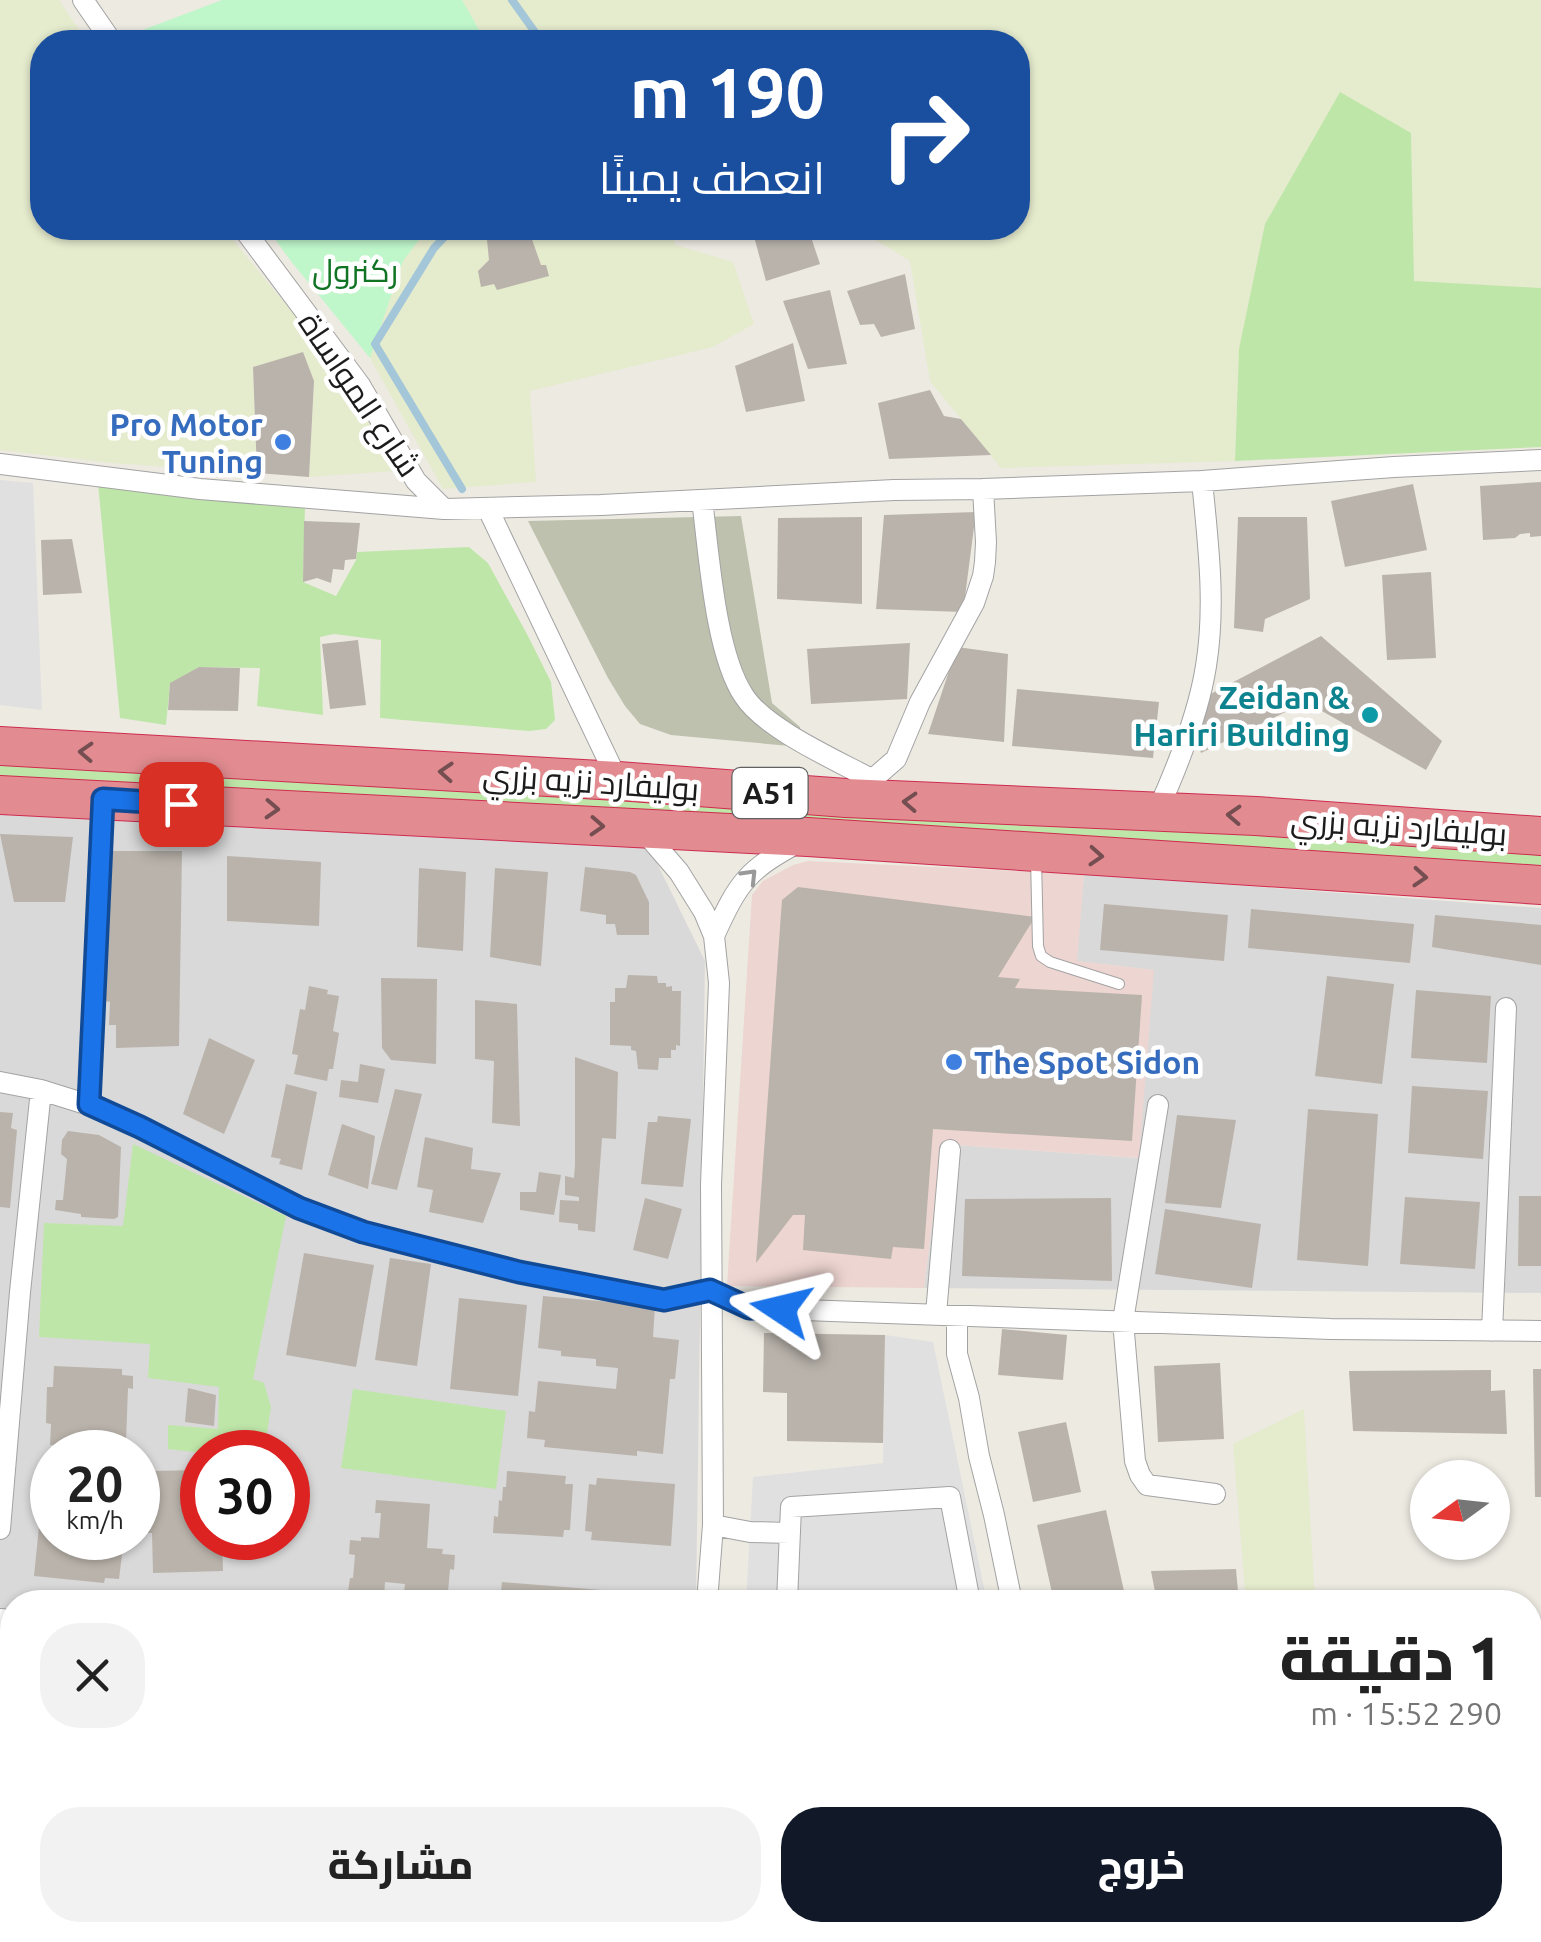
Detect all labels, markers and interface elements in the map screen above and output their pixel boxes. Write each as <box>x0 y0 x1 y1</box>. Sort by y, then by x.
text: 190 m <box>630 53 825 131</box>
icon: right <box>860 70 990 200</box>
text: انعطف يمينًا <box>599 152 825 203</box>
park label: ركنرول <box>312 252 398 290</box>
street label: شارع المواساة <box>288 305 428 486</box>
place label: Pro Motor Tuning <box>110 406 263 479</box>
marker: Pro Motor Tuning <box>272 431 294 453</box>
place label: Zeidan & Hariri Building <box>1134 679 1350 752</box>
marker: Zeidan & Hariri Building <box>1359 704 1381 726</box>
one-way arrow <box>78 741 94 763</box>
street label: بوليفارد نزيه بزري <box>481 755 700 814</box>
pin <box>139 762 224 847</box>
one-way arrow <box>437 762 453 783</box>
road number: A51 <box>732 768 808 818</box>
icon: arrive <box>154 777 209 832</box>
one-way arrow <box>901 792 917 813</box>
one-way arrow <box>265 798 281 819</box>
street label: بوليفارد نزيه بزري <box>1289 800 1508 859</box>
one-way arrow <box>1226 805 1242 826</box>
one-way arrow <box>589 815 605 836</box>
one-way arrow <box>1088 845 1104 866</box>
one-way arrow <box>1413 866 1429 887</box>
one-way arrow <box>738 869 756 887</box>
place label: The Spot Sidon <box>974 1044 1200 1080</box>
marker: The Spot Sidon <box>943 1051 965 1073</box>
position arrow <box>729 1257 833 1361</box>
speed limit sign: 30 <box>180 1430 310 1560</box>
text: 20 <box>67 1455 123 1511</box>
north arrow <box>1410 1460 1510 1560</box>
map controls <box>1410 1460 1510 1560</box>
text: km/h <box>66 1506 124 1534</box>
button: close <box>40 1623 145 1728</box>
text: 1 دقيقة <box>1280 1624 1502 1691</box>
text: 290 m · 15:52 <box>1310 1695 1502 1731</box>
button: مشاركة <box>40 1807 761 1922</box>
button: خروج <box>781 1807 1502 1922</box>

